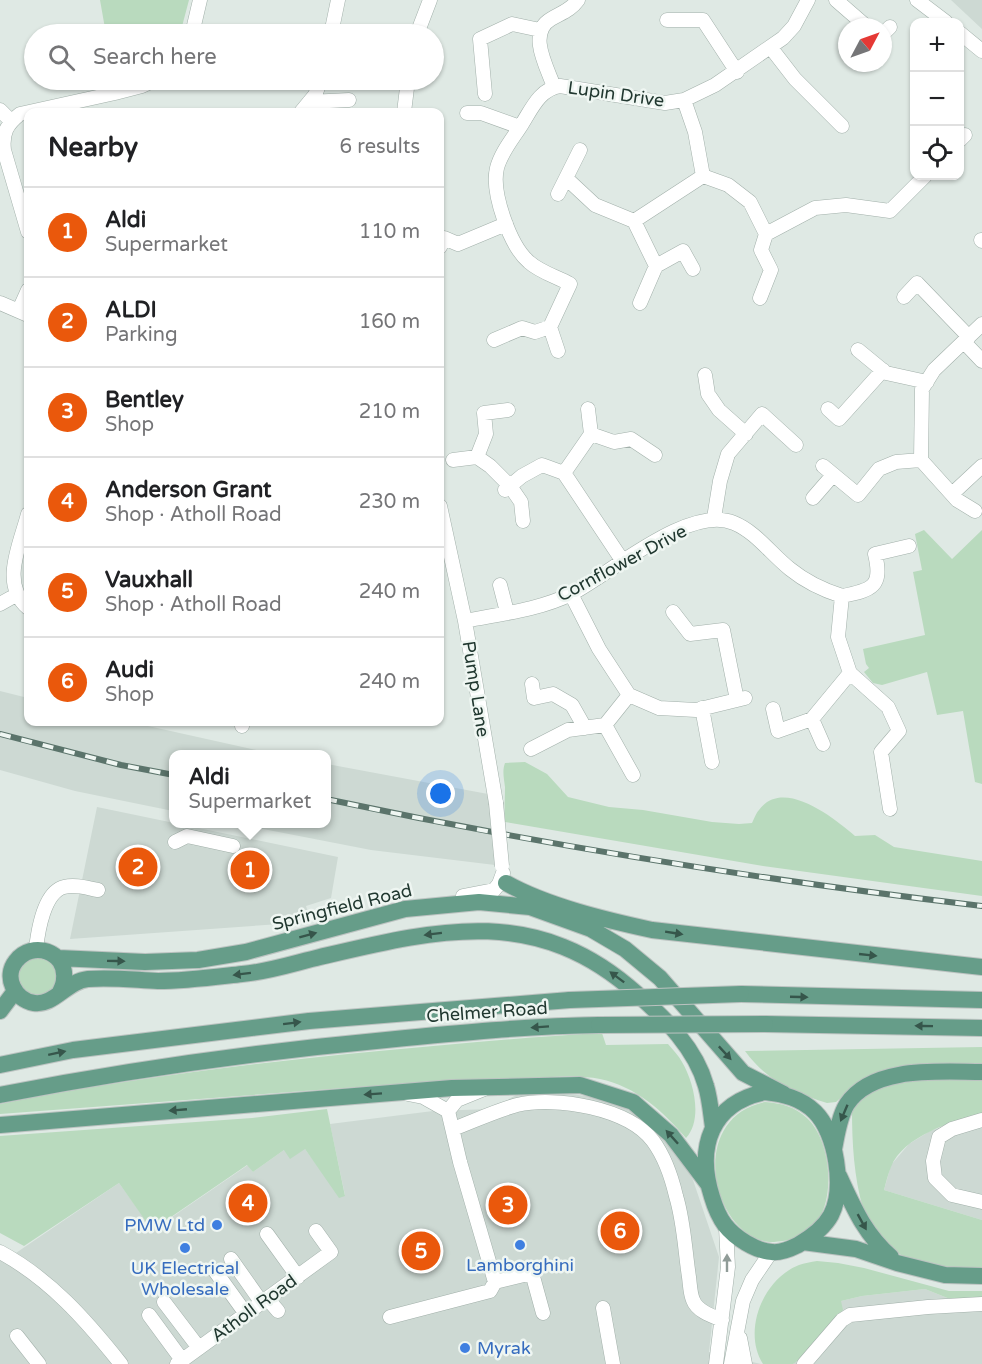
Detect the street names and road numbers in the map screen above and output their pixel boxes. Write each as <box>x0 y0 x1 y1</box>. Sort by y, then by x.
street label: Lupin Drive <box>566 76 666 112</box>
street label: Cornflower Drive <box>554 520 690 606</box>
street label: Pump Lane <box>458 639 494 739</box>
street label: Springfield Road <box>270 879 414 935</box>
street label: Chelmer Road <box>426 997 548 1027</box>
street label: Atholl Road <box>207 1270 301 1346</box>

